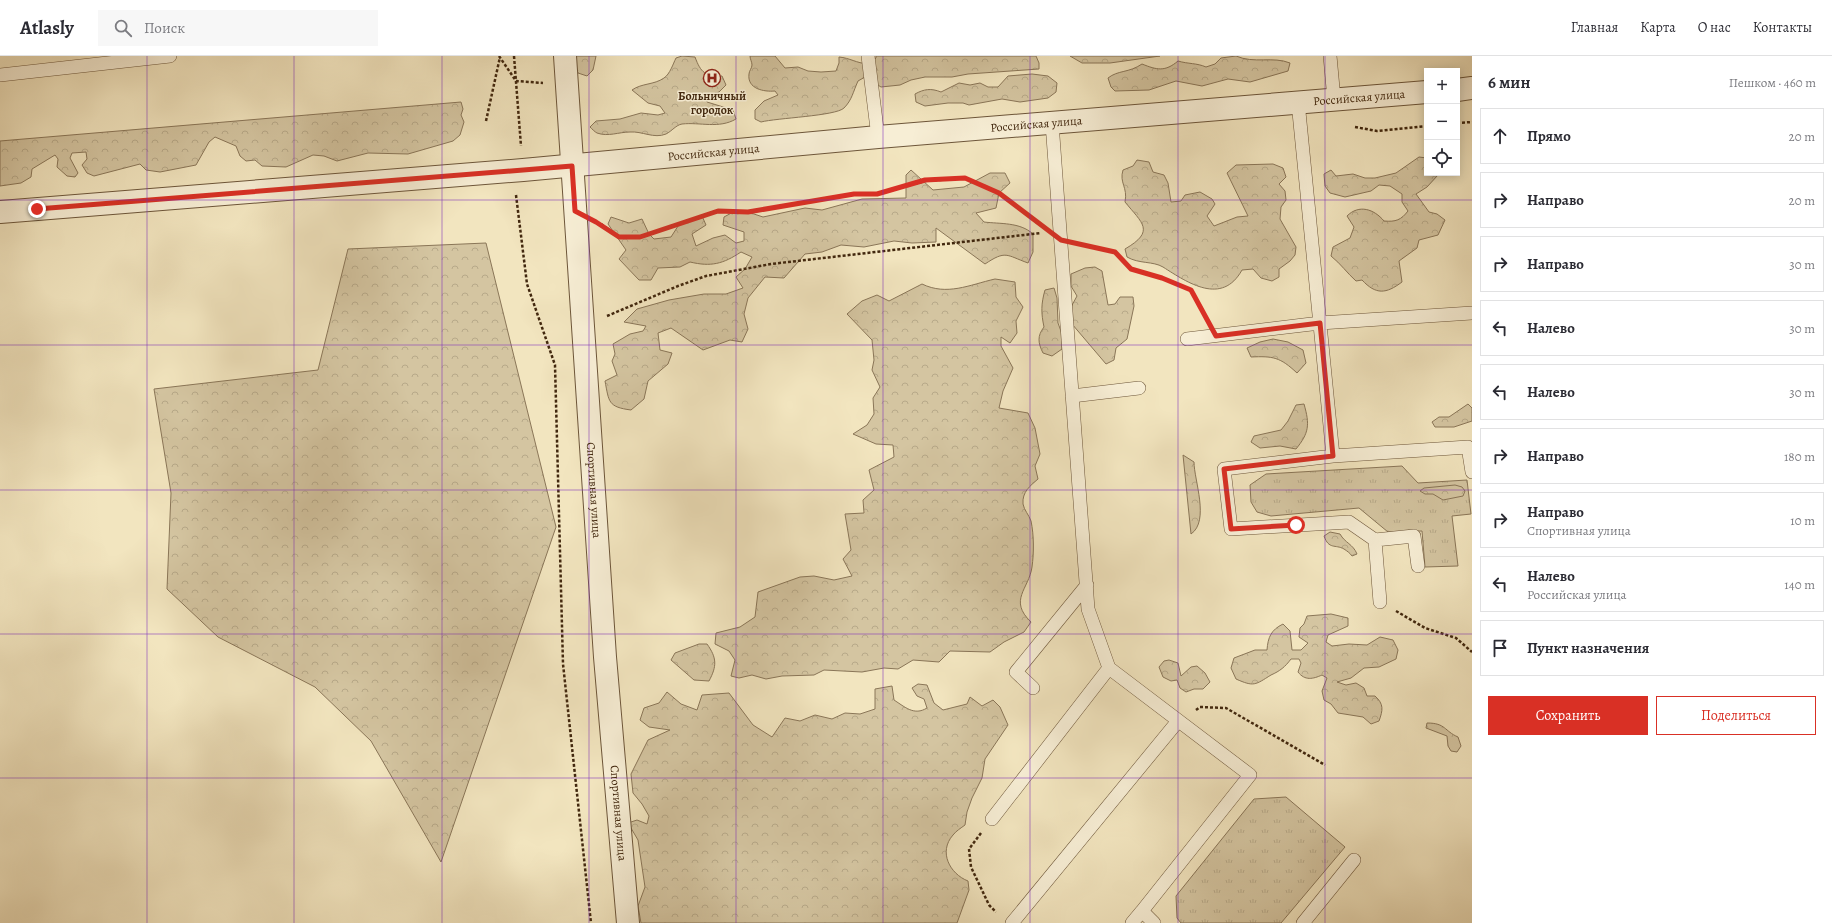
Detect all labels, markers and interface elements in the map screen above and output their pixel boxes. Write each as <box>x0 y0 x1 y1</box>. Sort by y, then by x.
search box <box>98 10 378 46</box>
text: Atlasly <box>20 15 74 41</box>
icon: search <box>112 17 134 39</box>
text: Поиск <box>144 18 185 38</box>
text: Главная <box>1571 18 1618 37</box>
text: Карта <box>1640 18 1676 37</box>
text: О нас <box>1698 18 1731 37</box>
text: Контакты <box>1753 18 1812 37</box>
hospital icon: Больничный городок <box>702 68 722 88</box>
map controls <box>1424 68 1460 176</box>
button: + <box>1424 68 1460 104</box>
text: 6 мин <box>1488 71 1530 94</box>
text: Пешком · 460 m <box>1729 74 1816 91</box>
street label: Российская улица <box>1313 86 1406 109</box>
place label: Больничный городок <box>678 88 746 118</box>
button: − <box>1424 104 1460 140</box>
street label: Российская улица <box>990 112 1083 136</box>
icon: ahead <box>1489 125 1511 147</box>
text: Прямо <box>1527 126 1571 146</box>
text: 20 m <box>1789 128 1815 145</box>
street label: Российская улица <box>667 140 761 165</box>
button: locate <box>1424 140 1460 176</box>
icon: right <box>1489 189 1511 211</box>
text: Направо <box>1527 190 1584 210</box>
text: 20 m <box>1789 192 1815 209</box>
route end <box>28 200 46 218</box>
icon: right <box>1489 253 1511 275</box>
text: Направо <box>1527 254 1584 274</box>
text: 30 m <box>1789 256 1815 273</box>
icon: left <box>1489 317 1511 339</box>
text: Налево <box>1527 318 1575 338</box>
text: 30 m <box>1789 320 1815 337</box>
icon: left <box>1489 381 1511 403</box>
text: Налево <box>1527 382 1575 402</box>
text: 30 m <box>1789 384 1815 401</box>
street label: Спортивная улица <box>583 442 605 539</box>
icon: right <box>1489 445 1511 467</box>
text: Направо <box>1527 446 1584 466</box>
text: 180 m <box>1784 448 1815 465</box>
text: Направо <box>1527 502 1584 522</box>
icon: right <box>1489 509 1511 531</box>
text: 10 m <box>1790 512 1815 529</box>
route start <box>1287 516 1305 534</box>
text: Спортивная улица <box>1527 522 1631 539</box>
text: Налево <box>1527 566 1575 586</box>
icon: left <box>1489 573 1511 595</box>
text: 140 m <box>1784 576 1815 593</box>
text: Российская улица <box>1527 586 1627 603</box>
icon: arrive <box>1489 637 1511 659</box>
text: Пункт назначения <box>1527 638 1649 658</box>
button: Сохранить <box>1488 696 1648 735</box>
button: Поделиться <box>1656 696 1816 735</box>
street label: Спортивная улица <box>606 765 631 862</box>

